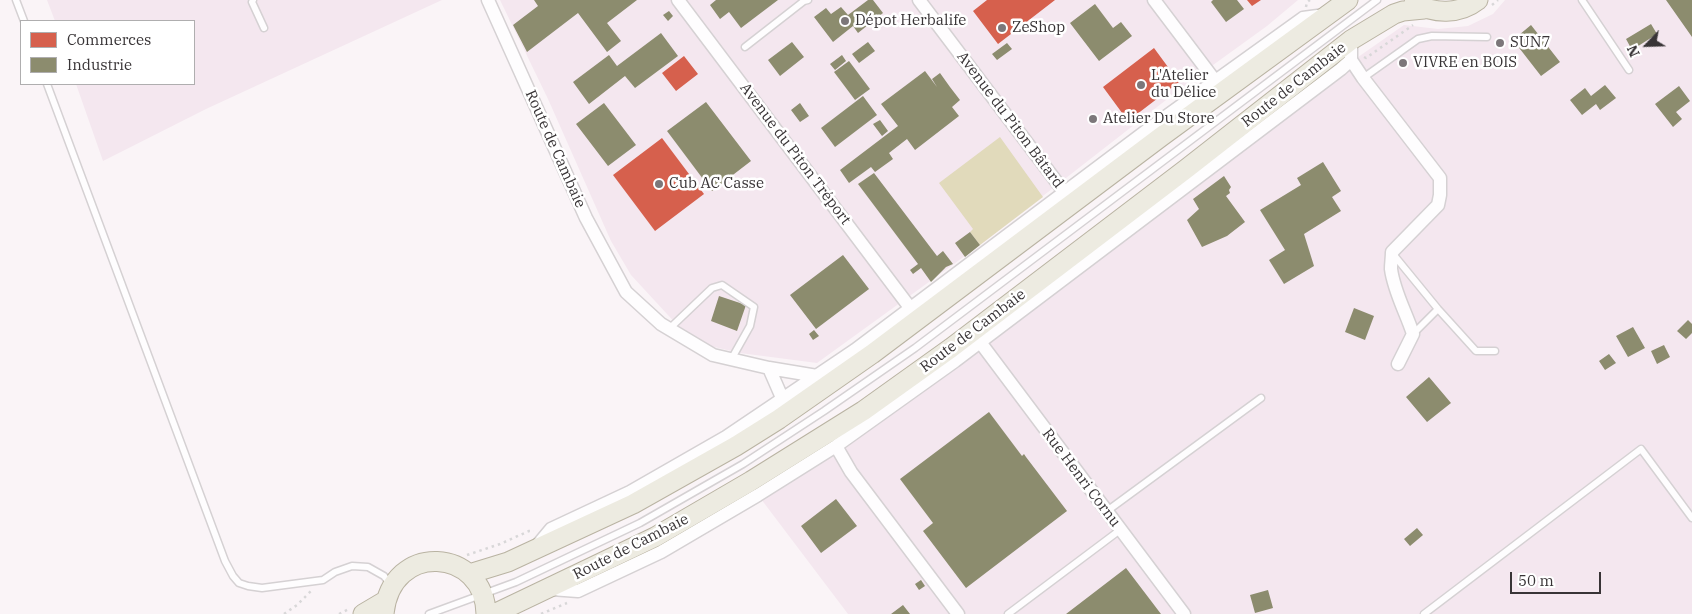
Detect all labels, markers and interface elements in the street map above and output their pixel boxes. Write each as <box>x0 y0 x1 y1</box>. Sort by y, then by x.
place label: Dépot Herbalife <box>855 12 966 30</box>
marker: Dépot Herbalife <box>839 15 851 27</box>
place label: ZeShop <box>1012 19 1065 37</box>
legend <box>20 20 195 85</box>
north arrow <box>1622 20 1672 70</box>
marker: ZeShop <box>996 22 1008 34</box>
text: Commerces <box>67 30 151 49</box>
place label: SUN7 <box>1510 34 1551 52</box>
marker: SUN7 <box>1494 37 1506 49</box>
street label: Route de Cambaie <box>1238 39 1350 131</box>
text: N <box>1623 42 1644 60</box>
street label: Avenue du Piton Bâtard <box>953 48 1067 192</box>
place label: VIVRE en BOIS <box>1413 54 1517 72</box>
text: Industrie <box>67 55 132 74</box>
marker: VIVRE en BOIS <box>1397 57 1409 69</box>
place label: L'Atelier du Délice <box>1151 67 1216 102</box>
street label: Avenue du Piton Tréport <box>736 79 854 229</box>
marker: L'Atelier du Délice <box>1135 79 1147 91</box>
street label: Route de Cambaie <box>521 87 589 211</box>
place label: Atelier Du Store <box>1103 110 1214 128</box>
marker: Atelier Du Store <box>1087 113 1099 125</box>
place label: Cub AC Casse <box>669 175 764 193</box>
marker: Cub AC Casse <box>653 178 665 190</box>
street label: Route de Cambaie <box>917 286 1029 376</box>
street label: Rue Henri Cornu <box>1038 425 1124 531</box>
street label: Route de Cambaie <box>570 510 692 584</box>
scale bar <box>1512 562 1603 594</box>
text: 50 m <box>1518 571 1554 590</box>

